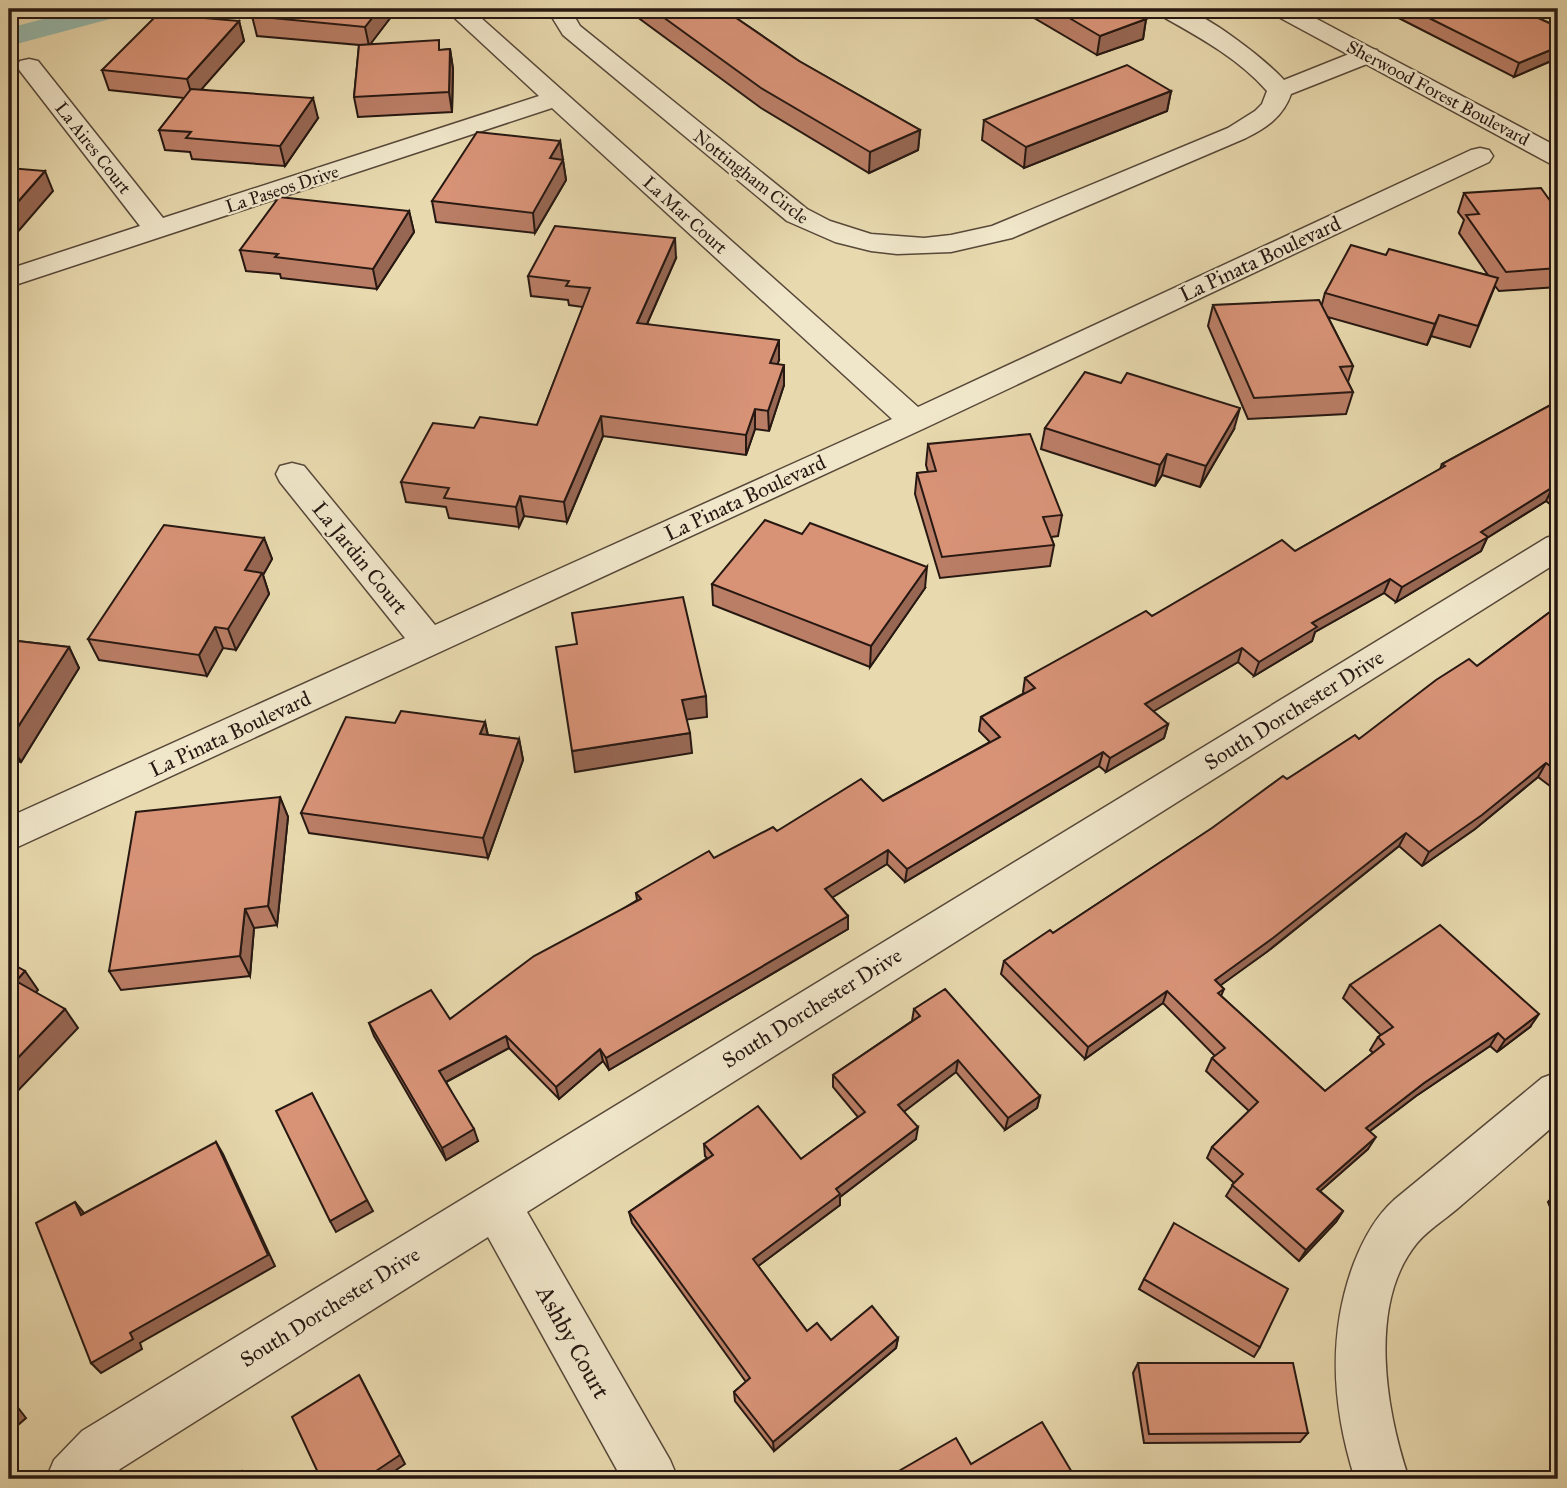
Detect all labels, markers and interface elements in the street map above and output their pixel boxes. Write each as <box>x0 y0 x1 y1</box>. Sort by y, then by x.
street label: Sherwood Forest Boulevard <box>1343 35 1533 151</box>
street label: La Aires Court <box>50 98 136 199</box>
street label: Nottingham Circle <box>688 125 813 230</box>
street label: La Paseos Drive <box>223 160 341 218</box>
street label: La Mar Court <box>638 171 732 259</box>
street label: La Pinata Boulevard <box>1175 210 1345 308</box>
street label: La Pinata Boulevard <box>660 449 830 547</box>
street label: La Jardin Court <box>307 496 414 620</box>
street label: South Dorchester Drive <box>1199 644 1389 776</box>
street label: La Pinata Boulevard <box>145 685 315 783</box>
street label: South Dorchester Drive <box>717 942 907 1074</box>
street label: South Dorchester Drive <box>235 1241 425 1373</box>
street label: Ashby Court <box>529 1279 617 1404</box>

